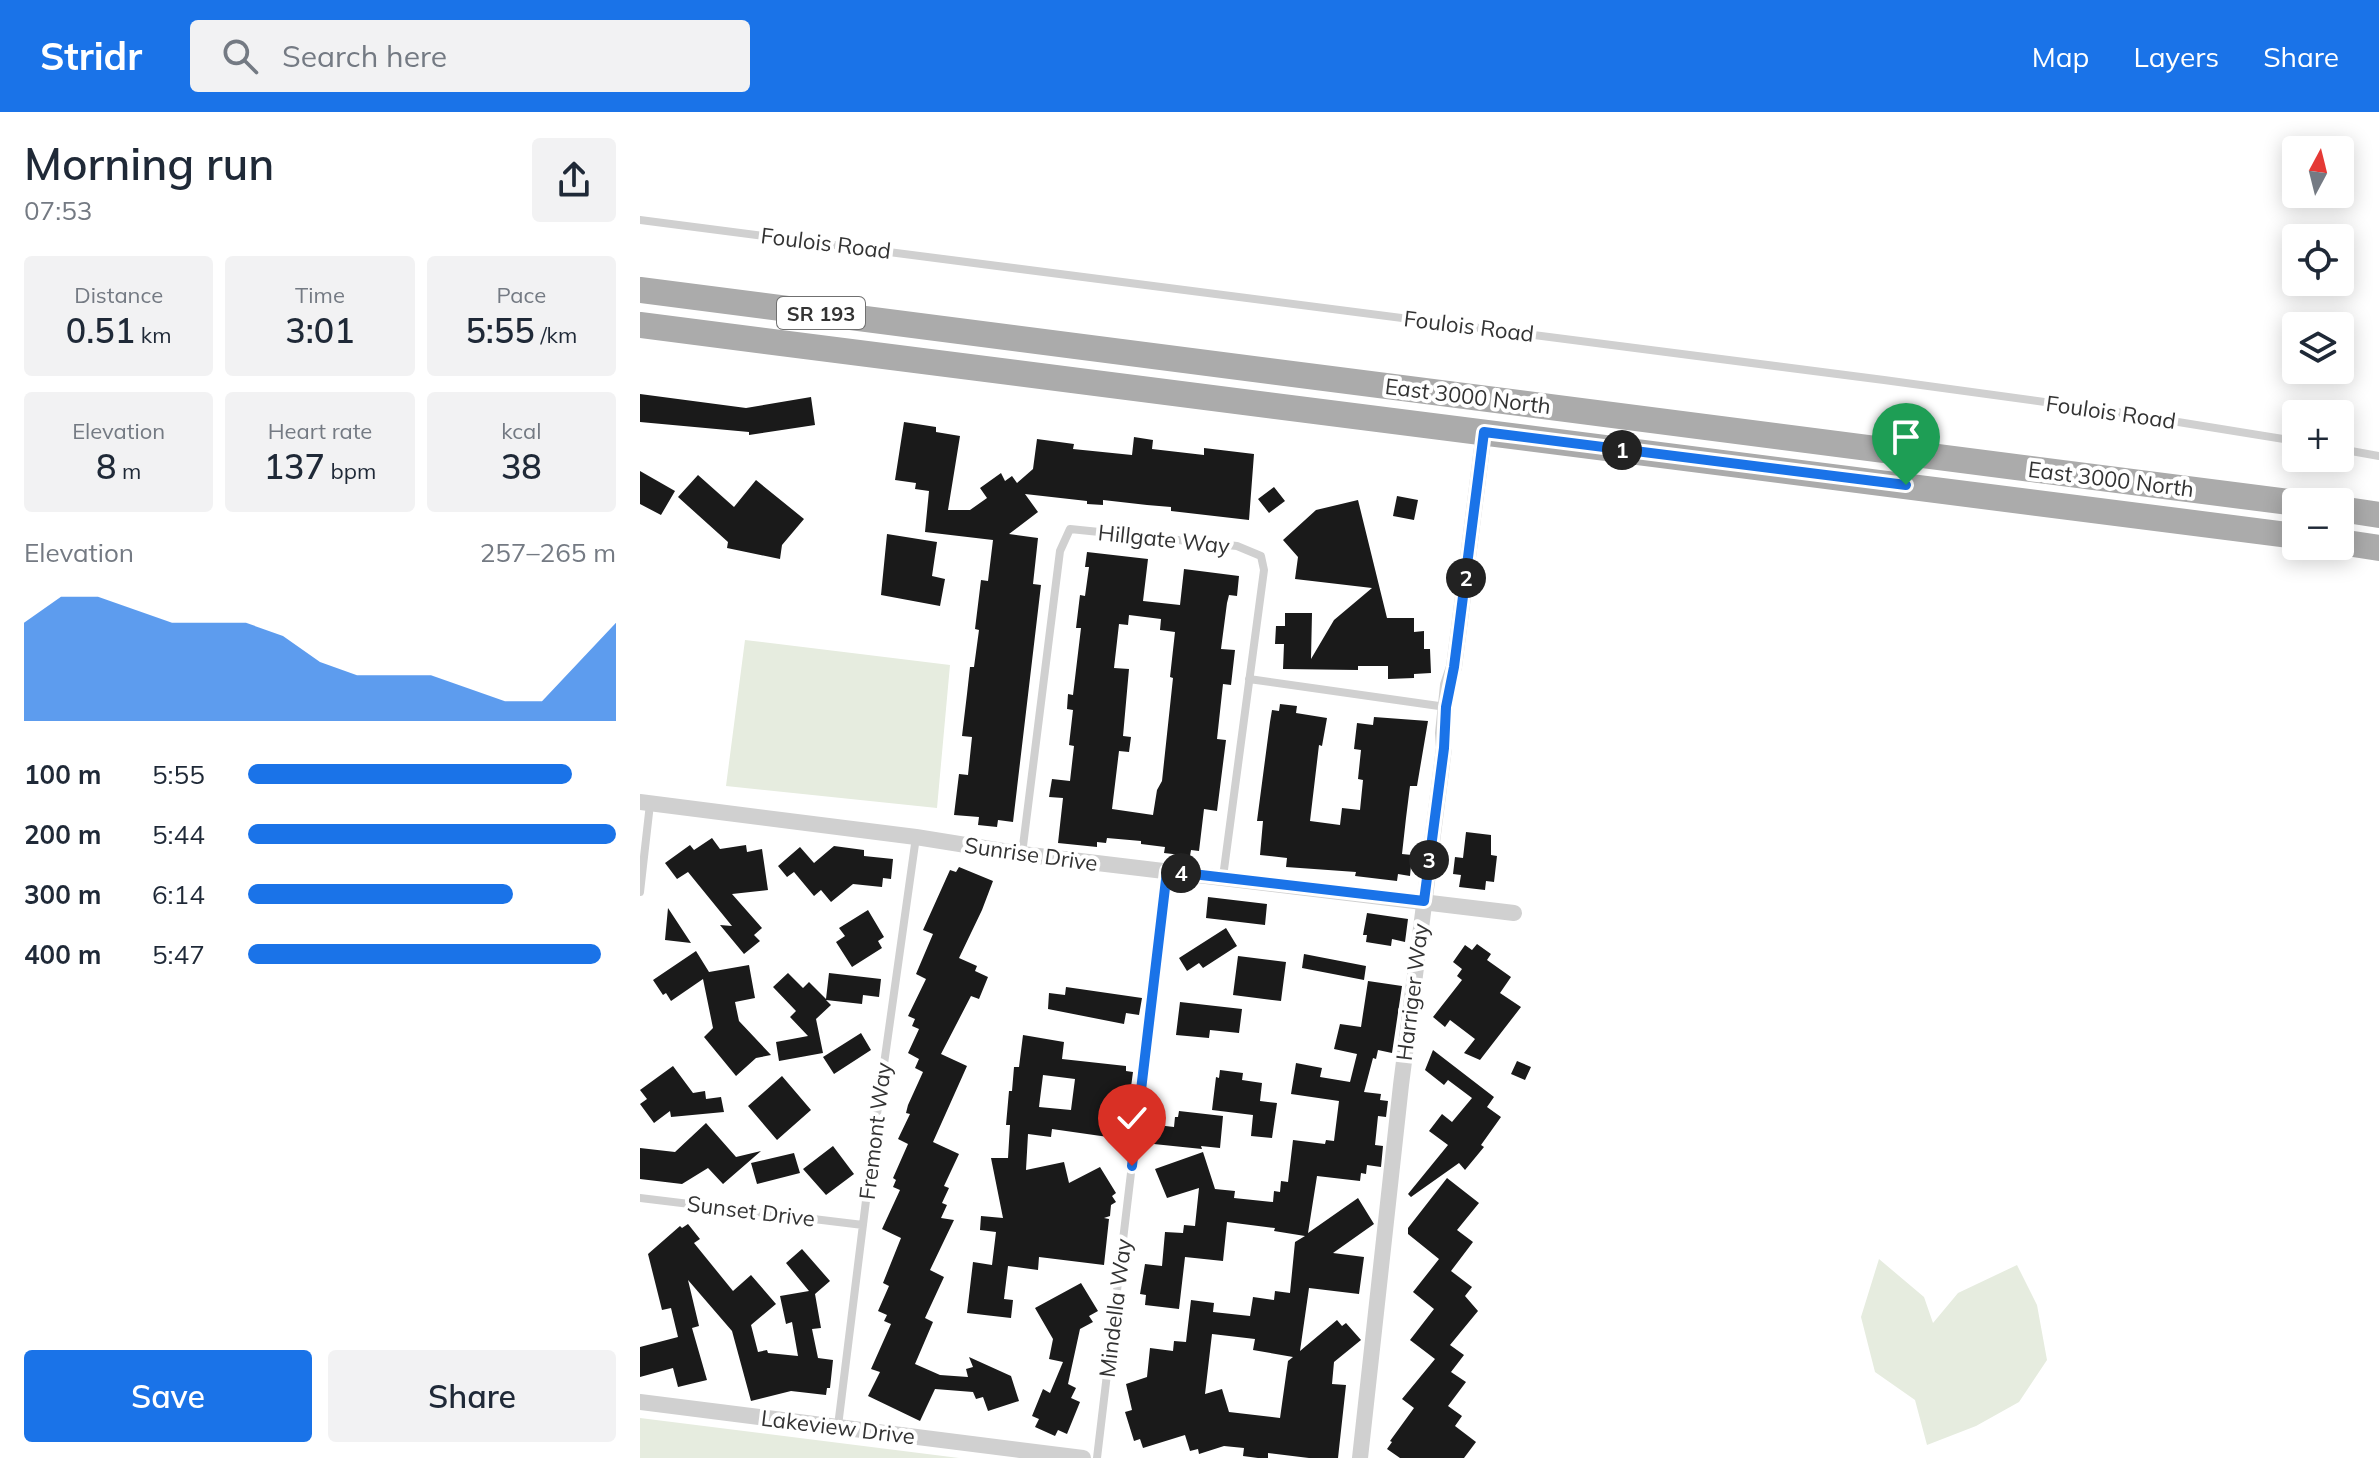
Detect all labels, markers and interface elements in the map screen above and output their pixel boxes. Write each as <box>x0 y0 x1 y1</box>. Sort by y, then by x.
search box <box>190 20 750 92</box>
text: Stridr <box>40 32 142 80</box>
icon: search <box>218 34 262 78</box>
text: Search here <box>282 37 447 75</box>
text: Map <box>2032 39 2089 74</box>
text: Layers <box>2133 39 2219 74</box>
text: Share <box>2263 39 2339 74</box>
text: Morning run <box>24 136 274 191</box>
north arrow <box>2282 136 2354 208</box>
map controls <box>2282 136 2354 560</box>
button: share <box>532 138 616 222</box>
text: 07:53 <box>24 194 92 227</box>
street label: Foulois Road <box>759 221 893 265</box>
button: locate <box>2282 224 2354 296</box>
text: Distance <box>74 281 163 309</box>
text: Time <box>295 281 345 309</box>
text: Pace <box>497 281 546 309</box>
road number: SR 193 <box>777 297 865 329</box>
street label: Foulois Road <box>1402 304 1536 348</box>
text: 0.51 <box>66 309 135 352</box>
text: 3:01 <box>285 309 355 352</box>
text: 5:55 <box>465 309 535 352</box>
button: layers <box>2282 312 2354 384</box>
text: km <box>135 321 171 349</box>
text: /km <box>535 321 577 349</box>
street label: East 3000 North <box>1383 372 1553 420</box>
street label: Foulois Road <box>2044 389 2178 435</box>
button: + <box>2282 400 2354 472</box>
pin <box>1872 403 1940 485</box>
icon: arrive <box>1884 415 1928 459</box>
text: Elevation <box>72 417 165 445</box>
text: Heart rate <box>268 417 372 445</box>
text: kcal <box>501 417 541 445</box>
pin: 1 <box>1602 430 1642 470</box>
text: 1 <box>1615 436 1629 464</box>
text: 8 <box>96 445 116 488</box>
text: 137 <box>264 445 325 488</box>
text: 38 <box>501 445 542 488</box>
street label: East 3000 North <box>2026 455 2196 503</box>
text: m <box>116 457 141 485</box>
text: bpm <box>325 457 376 485</box>
button: − <box>2282 488 2354 560</box>
street label: Hillgate Way <box>1097 518 1232 560</box>
text: Elevation <box>24 536 134 569</box>
text: 257–265 m <box>480 536 616 569</box>
pin: 2 <box>1446 558 1486 598</box>
text: 2 <box>1459 564 1473 592</box>
text: 100 m <box>24 758 101 791</box>
text: 5:55 <box>152 758 205 791</box>
text: 200 m <box>24 818 101 851</box>
text: 5:44 <box>152 818 205 851</box>
street label: Sunrise Drive <box>963 831 1099 877</box>
pin: 3 <box>1409 840 1449 880</box>
text: 3 <box>1422 846 1436 874</box>
pin: 4 <box>1161 853 1201 893</box>
text: 4 <box>1174 859 1188 887</box>
text: 300 m <box>24 878 101 911</box>
text: 6:14 <box>152 878 205 911</box>
street label: Harriger Way <box>1390 921 1434 1062</box>
text: 400 m <box>24 938 101 971</box>
text: 5:47 <box>152 938 205 971</box>
street label: Fremont Way <box>853 1060 897 1201</box>
pin <box>1098 1084 1166 1166</box>
icon: check <box>1110 1096 1154 1140</box>
street label: Sunset Drive <box>685 1189 817 1233</box>
street label: Mindella Way <box>1093 1237 1137 1379</box>
button: Save <box>24 1350 312 1442</box>
button: Share <box>328 1350 616 1442</box>
street label: Lakeview Drive <box>759 1404 917 1450</box>

